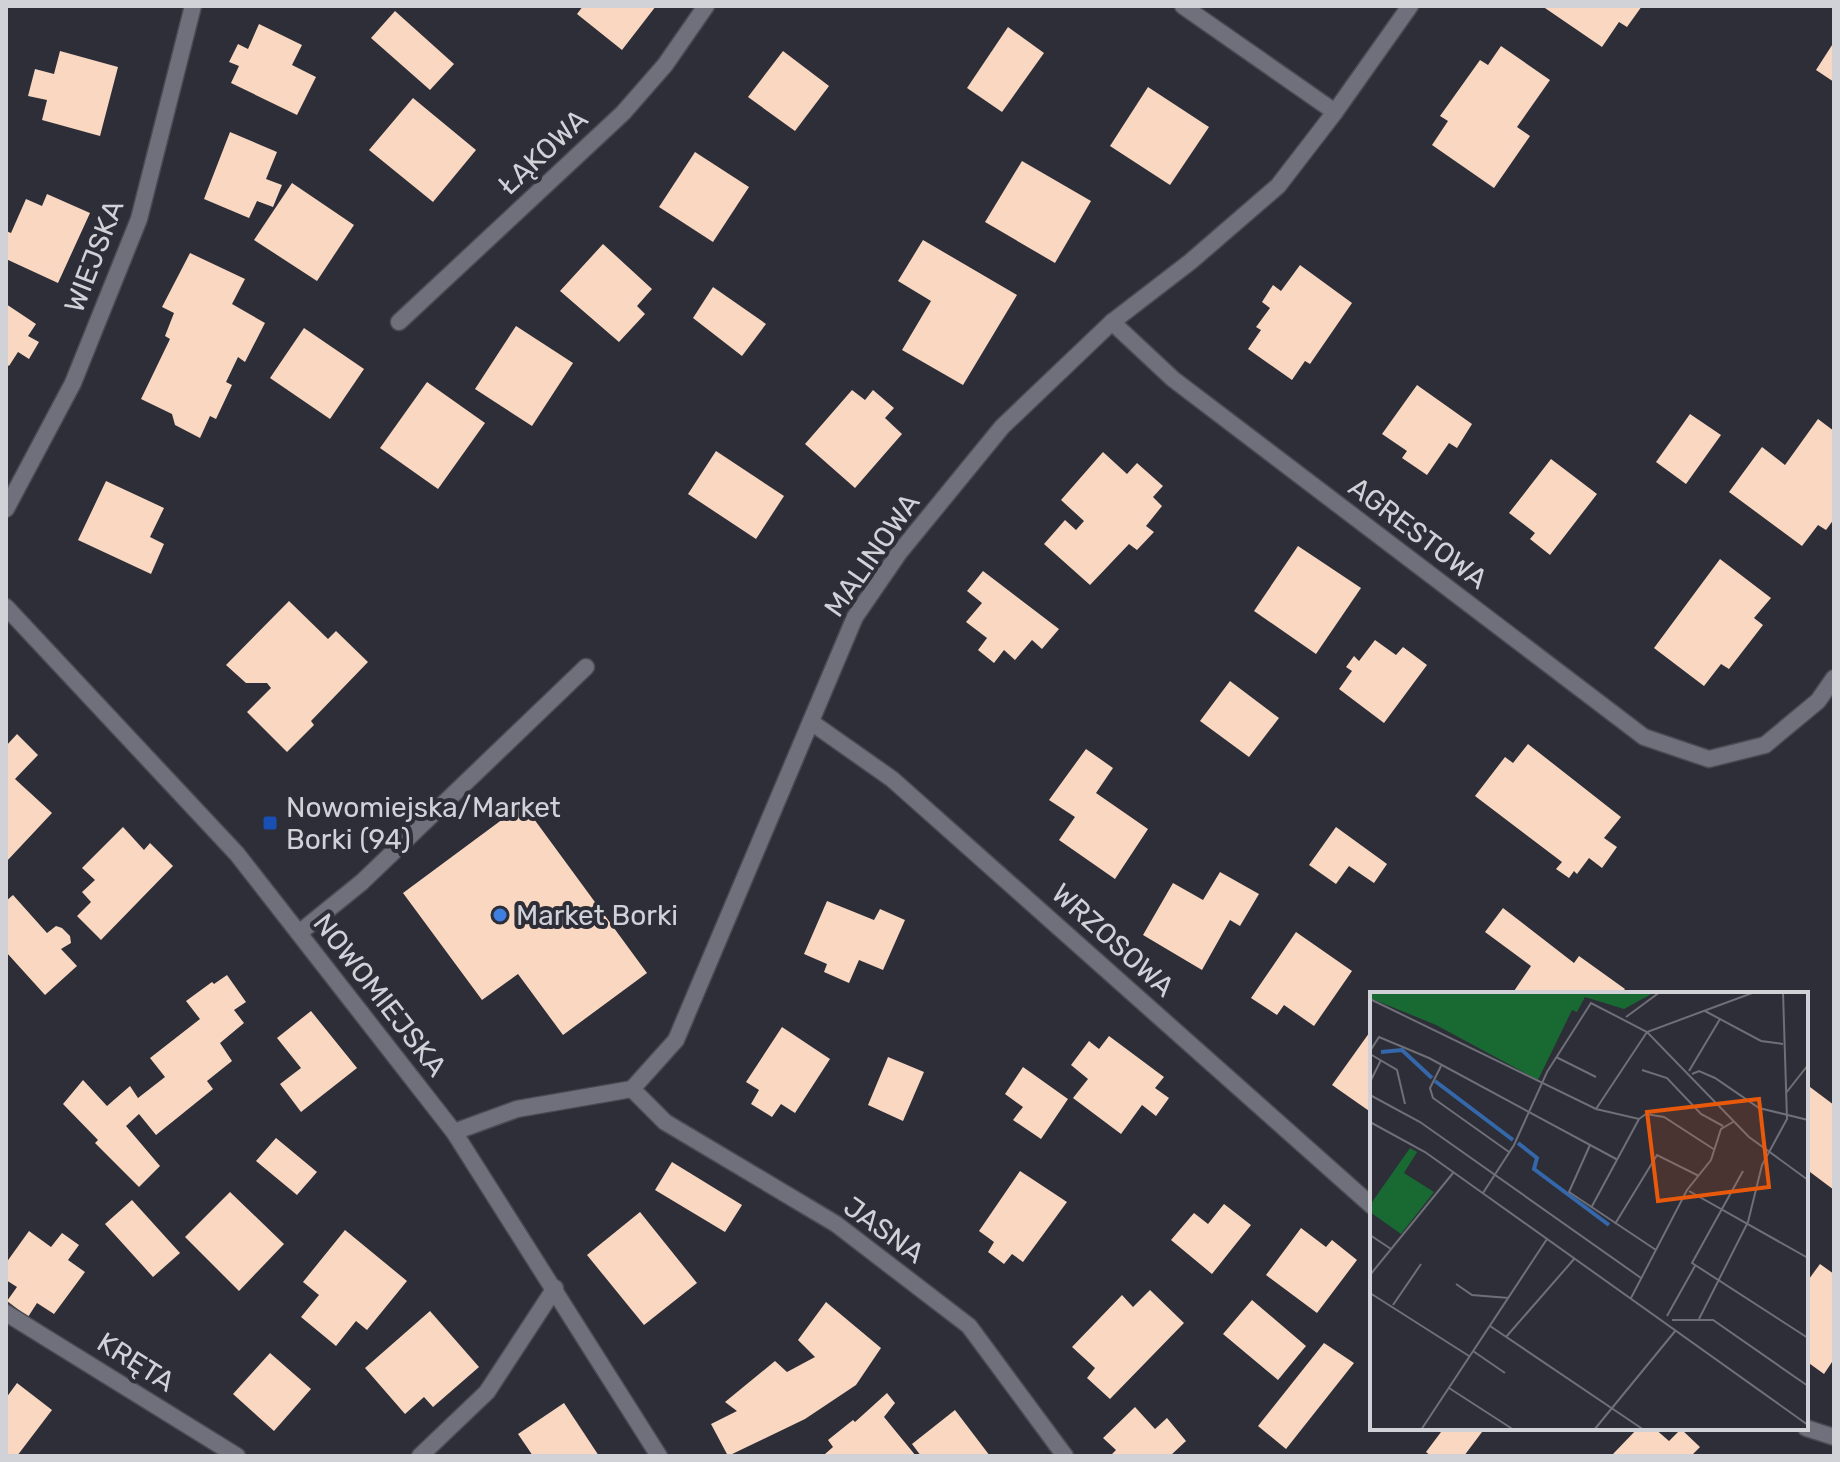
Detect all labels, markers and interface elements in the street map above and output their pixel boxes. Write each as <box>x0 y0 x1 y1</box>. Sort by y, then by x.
street label: ŁĄKOWA <box>492 102 595 201</box>
street label: WIEJSKA <box>57 195 131 317</box>
street label: AGRESTOWA <box>1342 470 1494 596</box>
street label: MALINOWA <box>817 487 927 623</box>
place label: Nowomiejska/Market Borki (94) <box>286 791 561 856</box>
marker: Nowomiejska/Market Borki (94) <box>261 814 279 832</box>
street label: WRZOSOWA <box>1045 877 1181 1004</box>
place label: Market Borki <box>516 899 678 932</box>
marker: Market Borki <box>491 906 509 924</box>
street label: NOWOMIEJSKA <box>306 907 454 1083</box>
inset map <box>1370 992 1808 1430</box>
street label: JASNA <box>837 1190 931 1270</box>
street label: KRĘTA <box>91 1325 181 1399</box>

